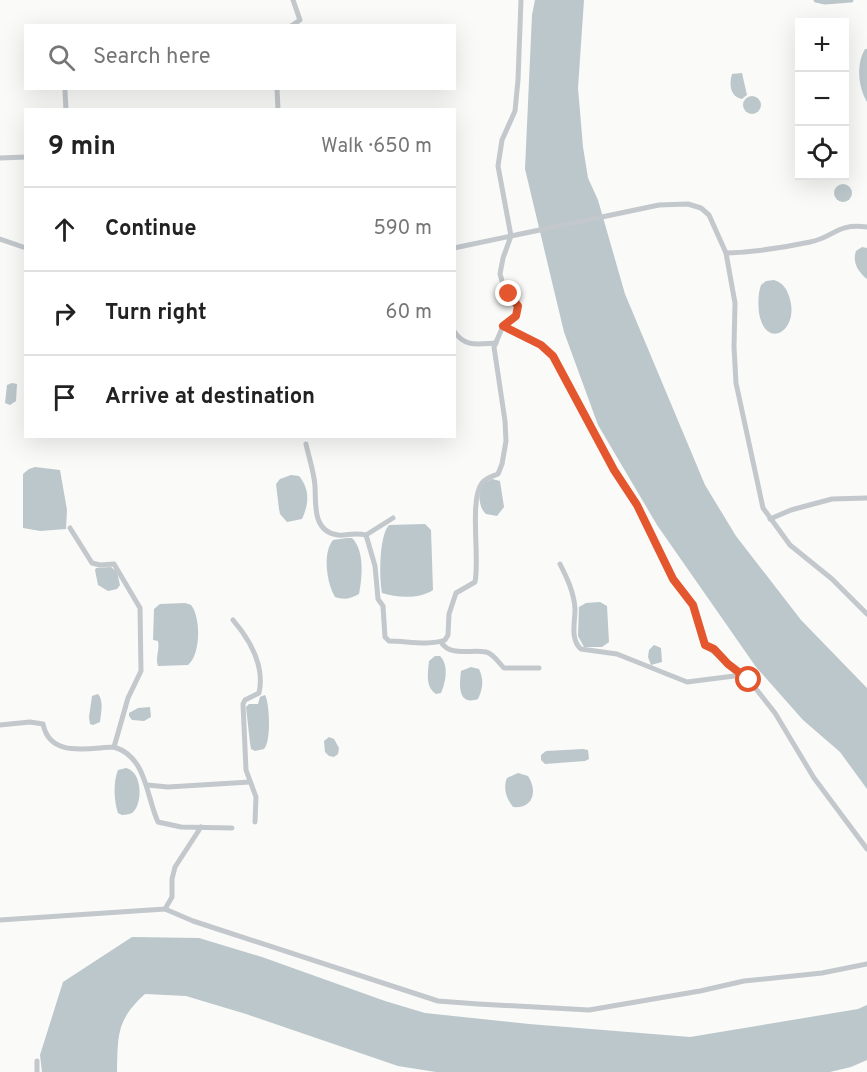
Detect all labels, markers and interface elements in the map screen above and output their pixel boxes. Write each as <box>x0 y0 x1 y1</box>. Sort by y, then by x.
map controls <box>795 18 849 180</box>
button: + <box>795 18 849 72</box>
search box <box>24 24 456 90</box>
icon: search <box>45 41 78 74</box>
text: Search here <box>93 44 211 71</box>
button: − <box>795 72 849 126</box>
button: locate <box>795 126 849 180</box>
text: 9 min <box>48 131 116 164</box>
text: Walk · 650 m <box>321 134 432 160</box>
icon: ahead <box>48 213 81 246</box>
text: Continue <box>105 216 196 243</box>
text: 590 m <box>374 216 432 242</box>
route end <box>495 280 521 306</box>
icon: right <box>48 297 81 330</box>
text: Turn right <box>105 300 207 327</box>
text: 60 m <box>386 300 432 326</box>
icon: arrive <box>48 381 81 414</box>
text: Arrive at destination <box>105 384 315 411</box>
route start <box>735 666 761 692</box>

